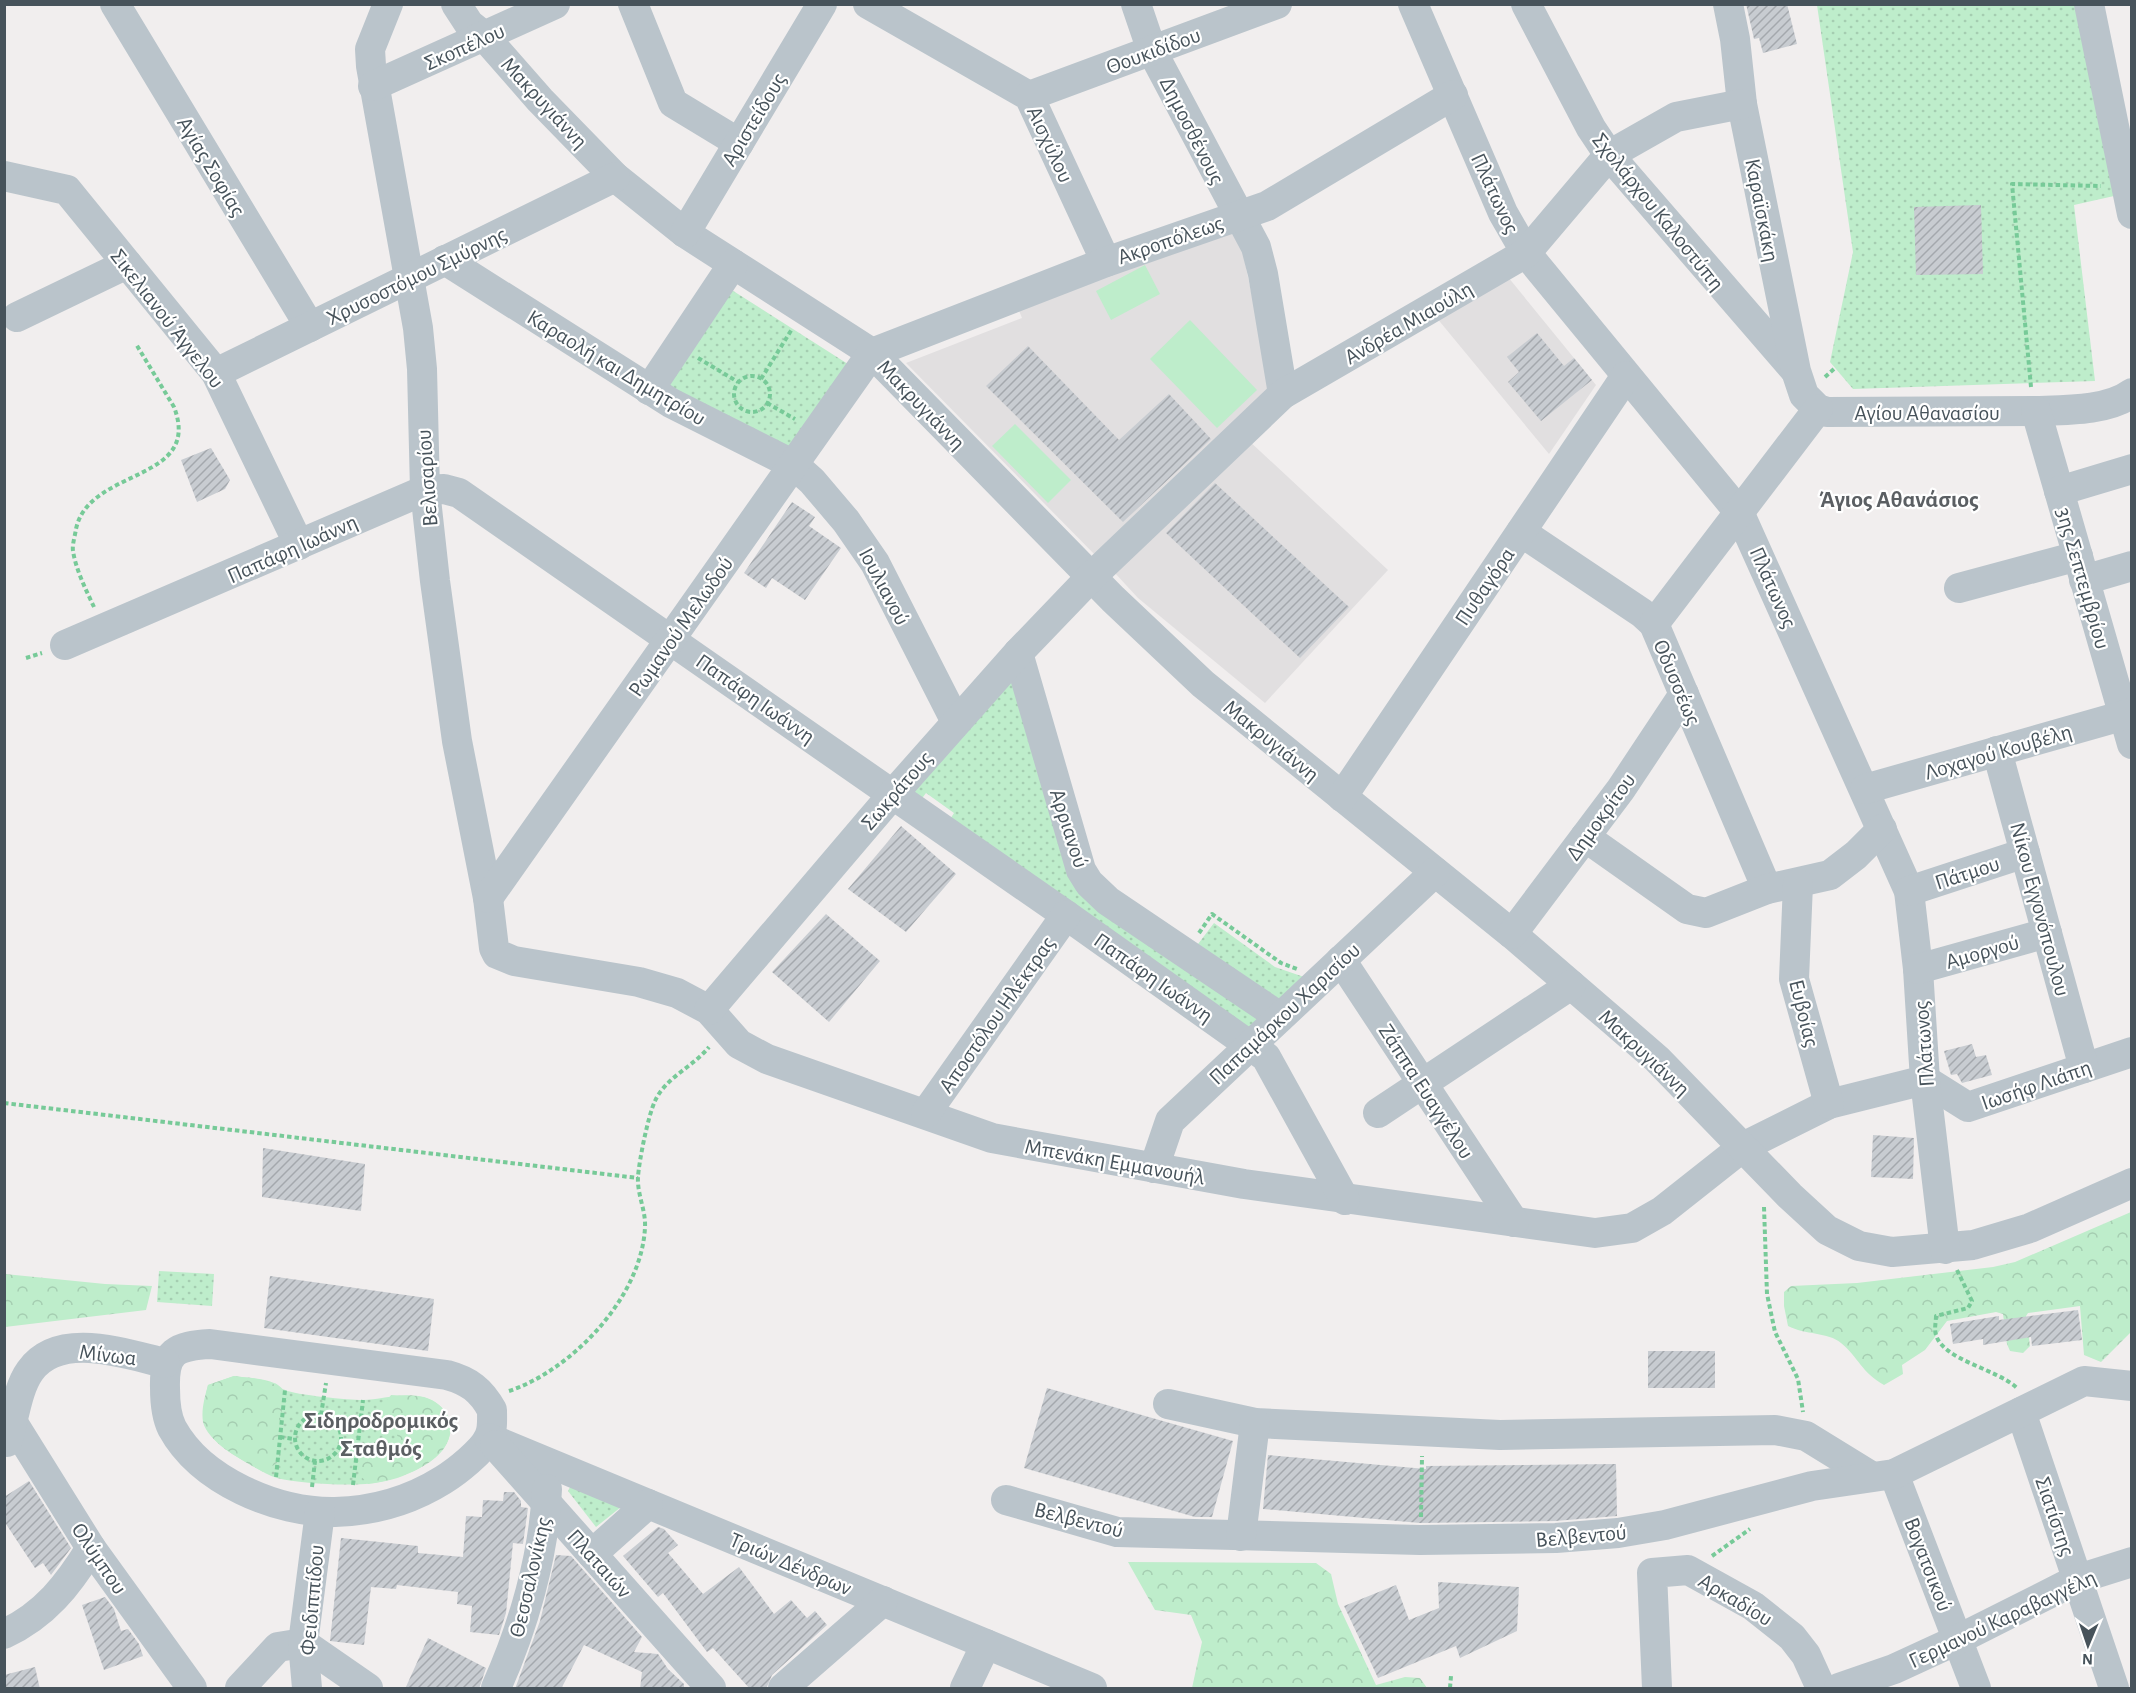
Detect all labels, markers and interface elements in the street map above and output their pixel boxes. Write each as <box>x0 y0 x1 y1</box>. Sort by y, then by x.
street label: Σκοπέλου <box>421 19 508 74</box>
street label: Θουκιδίδου <box>1103 24 1203 78</box>
street label: Μακρυγιάννη <box>497 53 592 152</box>
street label: Αριστείδους <box>718 69 790 170</box>
street label: Δημοσθένους <box>1156 73 1228 188</box>
street label: Αισχύλου <box>1023 103 1077 186</box>
street label: Αγίας Σοφίας <box>173 113 249 220</box>
street label: Σχολάρχου Καλοστύπη <box>1588 129 1728 295</box>
street label: Πλάτωνος <box>1467 150 1523 237</box>
street label: Καραϊσκάκη <box>1741 157 1783 264</box>
street label: Ακροπόλεως <box>1115 212 1226 268</box>
street label: Χρυσοστόμου Σμύρνης <box>323 223 510 329</box>
street label: Σικελιανού Άγγελου <box>106 245 228 392</box>
street label: Ανδρέα Μιαούλη <box>1341 277 1476 368</box>
street label: Καραολή και Δημητρίου <box>523 306 710 430</box>
street label: Μακρυγιάννη <box>873 355 969 454</box>
street label: Αγίου Αθανασίου <box>1854 402 2000 424</box>
street label: Βελισαρίου <box>413 429 441 527</box>
district label: Άγιος Αθανάσιος <box>1819 488 1979 512</box>
street label: 3ης Σεπτεμβρίου <box>2052 505 2114 651</box>
street label: Παπάφη Ιωάννη <box>224 510 361 587</box>
street label: Ιουλιανού <box>855 544 913 629</box>
street label: Πυθαγόρα <box>1451 544 1519 629</box>
street label: Πλάτωνος <box>1746 544 1801 631</box>
street label: Ρωμανού Μελωδού <box>624 553 737 701</box>
street label: Οδυσσέως <box>1649 637 1705 728</box>
street label: Παπάφη Ιωάννη <box>692 650 819 748</box>
street label: Μακρυγιάννη <box>1219 696 1323 786</box>
street label: Λοχαγού Κουβέλη <box>1922 720 2074 783</box>
street label: Σωκράτους <box>857 747 937 834</box>
street label: Δημοκρίτου <box>1562 769 1640 864</box>
street label: Αρριανού <box>1046 786 1092 870</box>
street label: Νίκου Εγγονόπουλου <box>2006 820 2074 998</box>
street label: Πάτμου <box>1932 852 2002 894</box>
street label: Παπάφη Ιωάννη <box>1090 929 1217 1027</box>
street label: Αμοργού <box>1943 931 2022 973</box>
street label: Αποστόλου Ηλέκτρας <box>935 932 1059 1097</box>
street label: Παπαμάρκου Χαρισίου <box>1205 938 1364 1089</box>
street label: Ευβoίας <box>1785 977 1823 1049</box>
street label: Πλάτωνος <box>1910 1000 1938 1088</box>
street label: Μακρυγιάννη <box>1595 1005 1694 1100</box>
street label: Ζάππα Ευαγγέλου <box>1375 1020 1478 1163</box>
street label: Ιωσήφ Λιάπη <box>1978 1056 2094 1114</box>
street label: Μπενάκη Εμμανουήλ <box>1023 1135 1207 1189</box>
street label: Μίνωα <box>78 1341 138 1369</box>
district label: Σιδηροδρομικός Σταθμός <box>304 1409 458 1461</box>
street label: Σιατίστης <box>2031 1474 2079 1559</box>
street label: Βελβεντού <box>1032 1498 1126 1542</box>
street label: Θεσσαλονίκης <box>505 1515 554 1639</box>
street label: Βογατσικού <box>1900 1515 1956 1614</box>
street label: Ολύμπου <box>67 1519 131 1598</box>
street label: Βελβεντού <box>1535 1521 1627 1551</box>
street label: Πλαταιών <box>563 1525 636 1602</box>
street label: Τριών Δένδρων <box>726 1528 855 1599</box>
street label: Φειδιππίδου <box>296 1544 328 1656</box>
street label: Γερμανού Καραβαγγέλη <box>1905 1566 2100 1672</box>
street label: Αρκαδίου <box>1695 1569 1776 1630</box>
north arrow <box>2058 1615 2118 1675</box>
text: N <box>2082 1651 2093 1667</box>

